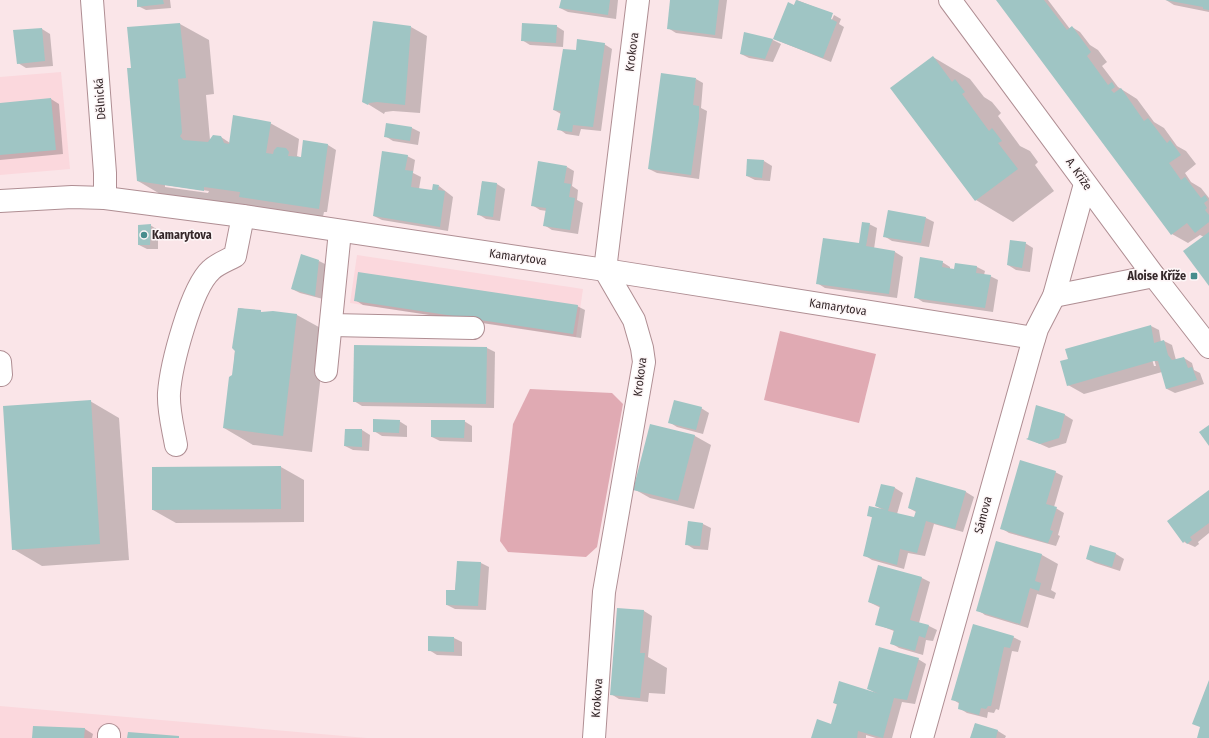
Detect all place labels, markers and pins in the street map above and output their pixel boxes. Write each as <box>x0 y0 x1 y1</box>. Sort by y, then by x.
place label: Kamarytova <box>152 228 212 242</box>
marker: Kamarytova <box>139 230 149 240</box>
place label: Aloise Kříže <box>1126 269 1186 283</box>
marker: Aloise Kříže <box>1189 271 1199 281</box>

